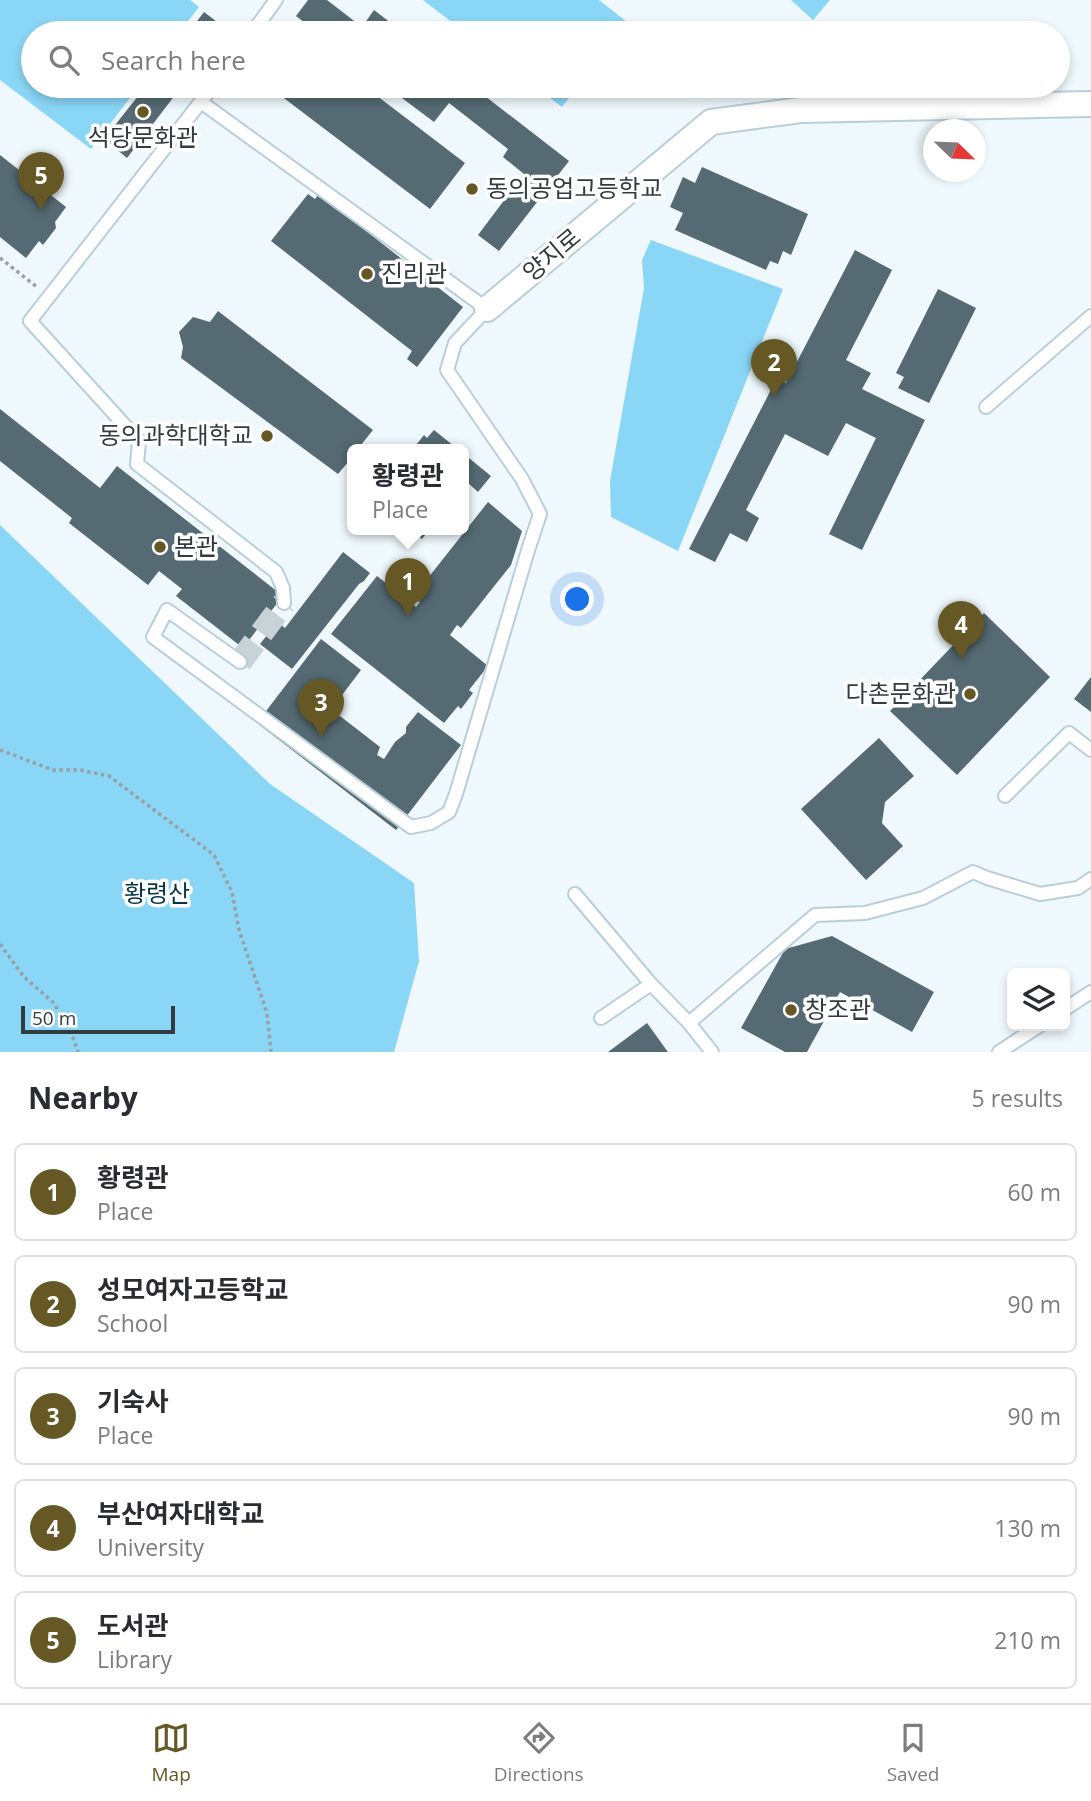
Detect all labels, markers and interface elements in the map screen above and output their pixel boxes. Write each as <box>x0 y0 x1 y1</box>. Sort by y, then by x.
search box <box>21 21 1070 98</box>
icon: search <box>45 41 83 79</box>
text: Search here <box>101 42 246 78</box>
marker: 석당문화관 <box>135 104 151 120</box>
north arrow <box>923 119 986 182</box>
place label: 석당문화관 <box>88 120 198 153</box>
pin: 5 <box>18 152 64 210</box>
place label: 동의공업고등학교 <box>486 171 663 204</box>
marker: 동의공업고등학교 <box>464 181 480 197</box>
street label: 양지로 <box>515 220 587 288</box>
place label: 진리관 <box>381 256 447 289</box>
marker: 진리관 <box>359 266 375 282</box>
pin: 2 <box>751 339 797 397</box>
place label: 동의과학대학교 <box>98 418 253 451</box>
marker: 동의과학대학교 <box>259 428 275 444</box>
popup <box>347 444 469 535</box>
text: 황령관 <box>372 457 444 493</box>
text: Place <box>372 493 428 525</box>
place label: 본관 <box>174 529 218 562</box>
marker: 본관 <box>152 539 168 555</box>
pin: 1 <box>385 558 431 616</box>
your location <box>560 582 594 616</box>
pin: 4 <box>938 601 984 659</box>
place label: 다촌문화관 <box>846 676 956 709</box>
pin: 3 <box>298 679 344 737</box>
marker: 다촌문화관 <box>962 686 978 702</box>
park label: 황령산 <box>124 876 190 909</box>
map controls <box>1007 968 1070 1031</box>
button: layers <box>1007 968 1070 1031</box>
place label: 창조관 <box>805 992 871 1025</box>
marker: 창조관 <box>783 1002 799 1018</box>
scale bar <box>21 1003 175 1035</box>
text: 50 m <box>32 1005 76 1031</box>
text: Nearby <box>28 1077 138 1118</box>
text: 5 results <box>972 1082 1063 1114</box>
text: 황령관 <box>97 1159 169 1195</box>
text: 1 <box>46 1176 60 1208</box>
text: 60 m <box>1007 1176 1061 1208</box>
text: Place <box>97 1195 153 1227</box>
text: 성모여자고등학교 <box>97 1271 288 1307</box>
text: 2 <box>46 1288 60 1320</box>
text: 90 m <box>1007 1288 1061 1320</box>
text: School <box>97 1307 168 1339</box>
text: 기숙사 <box>97 1383 169 1419</box>
text: 3 <box>46 1400 60 1432</box>
text: 90 m <box>1007 1400 1061 1432</box>
text: Place <box>97 1419 153 1451</box>
text: 부산여자대학교 <box>97 1495 264 1531</box>
text: 4 <box>46 1512 60 1544</box>
text: 130 m <box>994 1512 1061 1544</box>
text: University <box>97 1531 204 1563</box>
text: 도서관 <box>97 1607 169 1643</box>
text: 5 <box>46 1624 60 1656</box>
text: 210 m <box>994 1624 1061 1656</box>
text: Library <box>97 1643 172 1675</box>
tab: Map <box>152 1719 191 1787</box>
tab: Directions <box>494 1719 584 1787</box>
tab: Saved <box>887 1719 939 1787</box>

